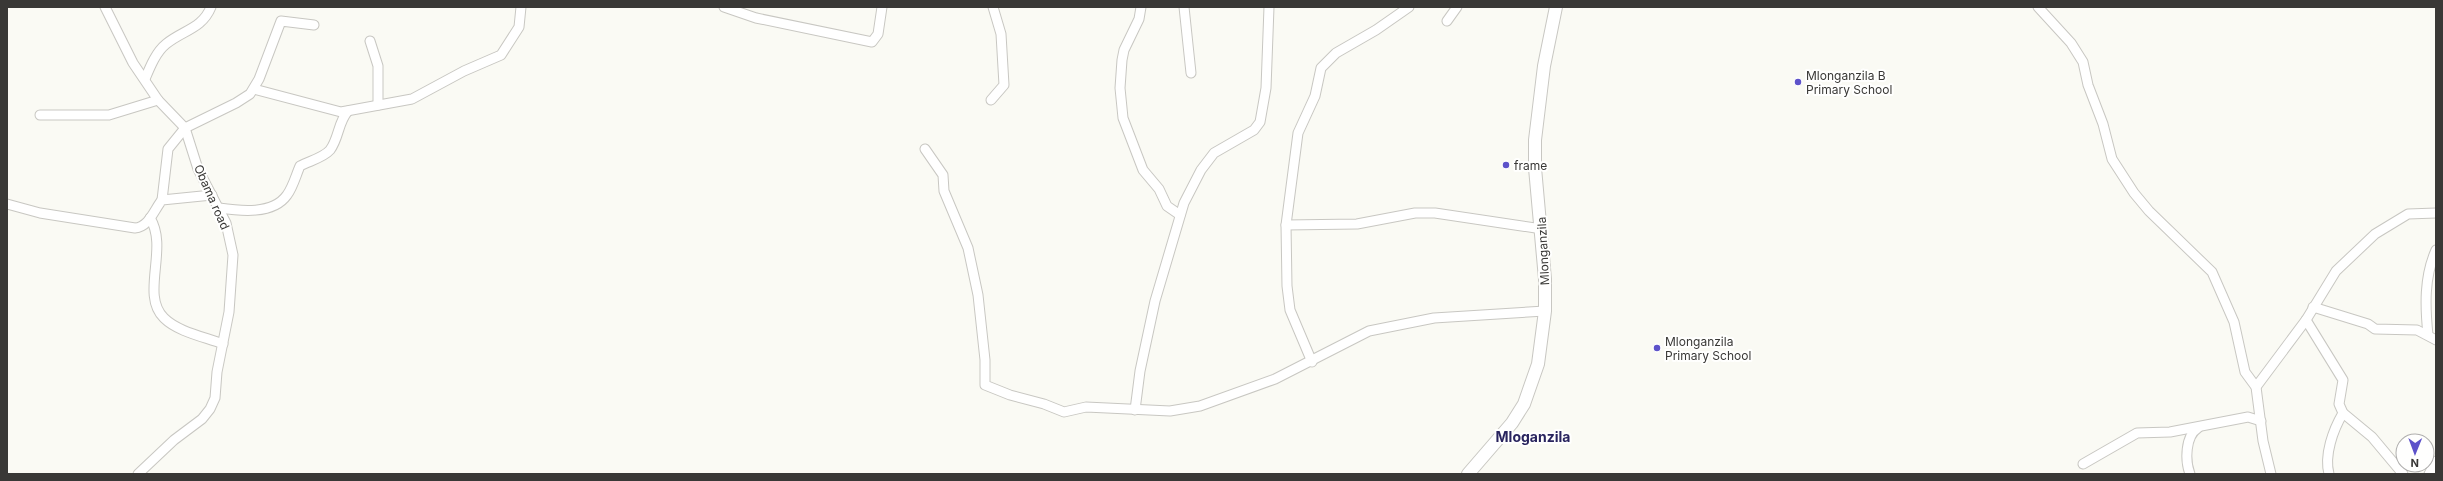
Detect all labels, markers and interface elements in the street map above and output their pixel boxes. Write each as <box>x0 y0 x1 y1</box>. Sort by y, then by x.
place label: Mlonganzila B Primary School <box>1806 68 1892 97</box>
marker: Mlonganzila B Primary School <box>1793 77 1803 87</box>
place label: frame <box>1514 158 1547 173</box>
marker: frame <box>1501 160 1511 170</box>
street label: Obama road <box>191 162 233 232</box>
street label: Mlonganzila <box>1534 216 1552 286</box>
place label: Mlonganzila Primary School <box>1665 334 1751 363</box>
marker: Mlonganzila Primary School <box>1652 343 1662 353</box>
district label: Mloganzila <box>1496 428 1570 445</box>
north arrow <box>2395 433 2435 473</box>
text: N <box>2411 456 2419 470</box>

